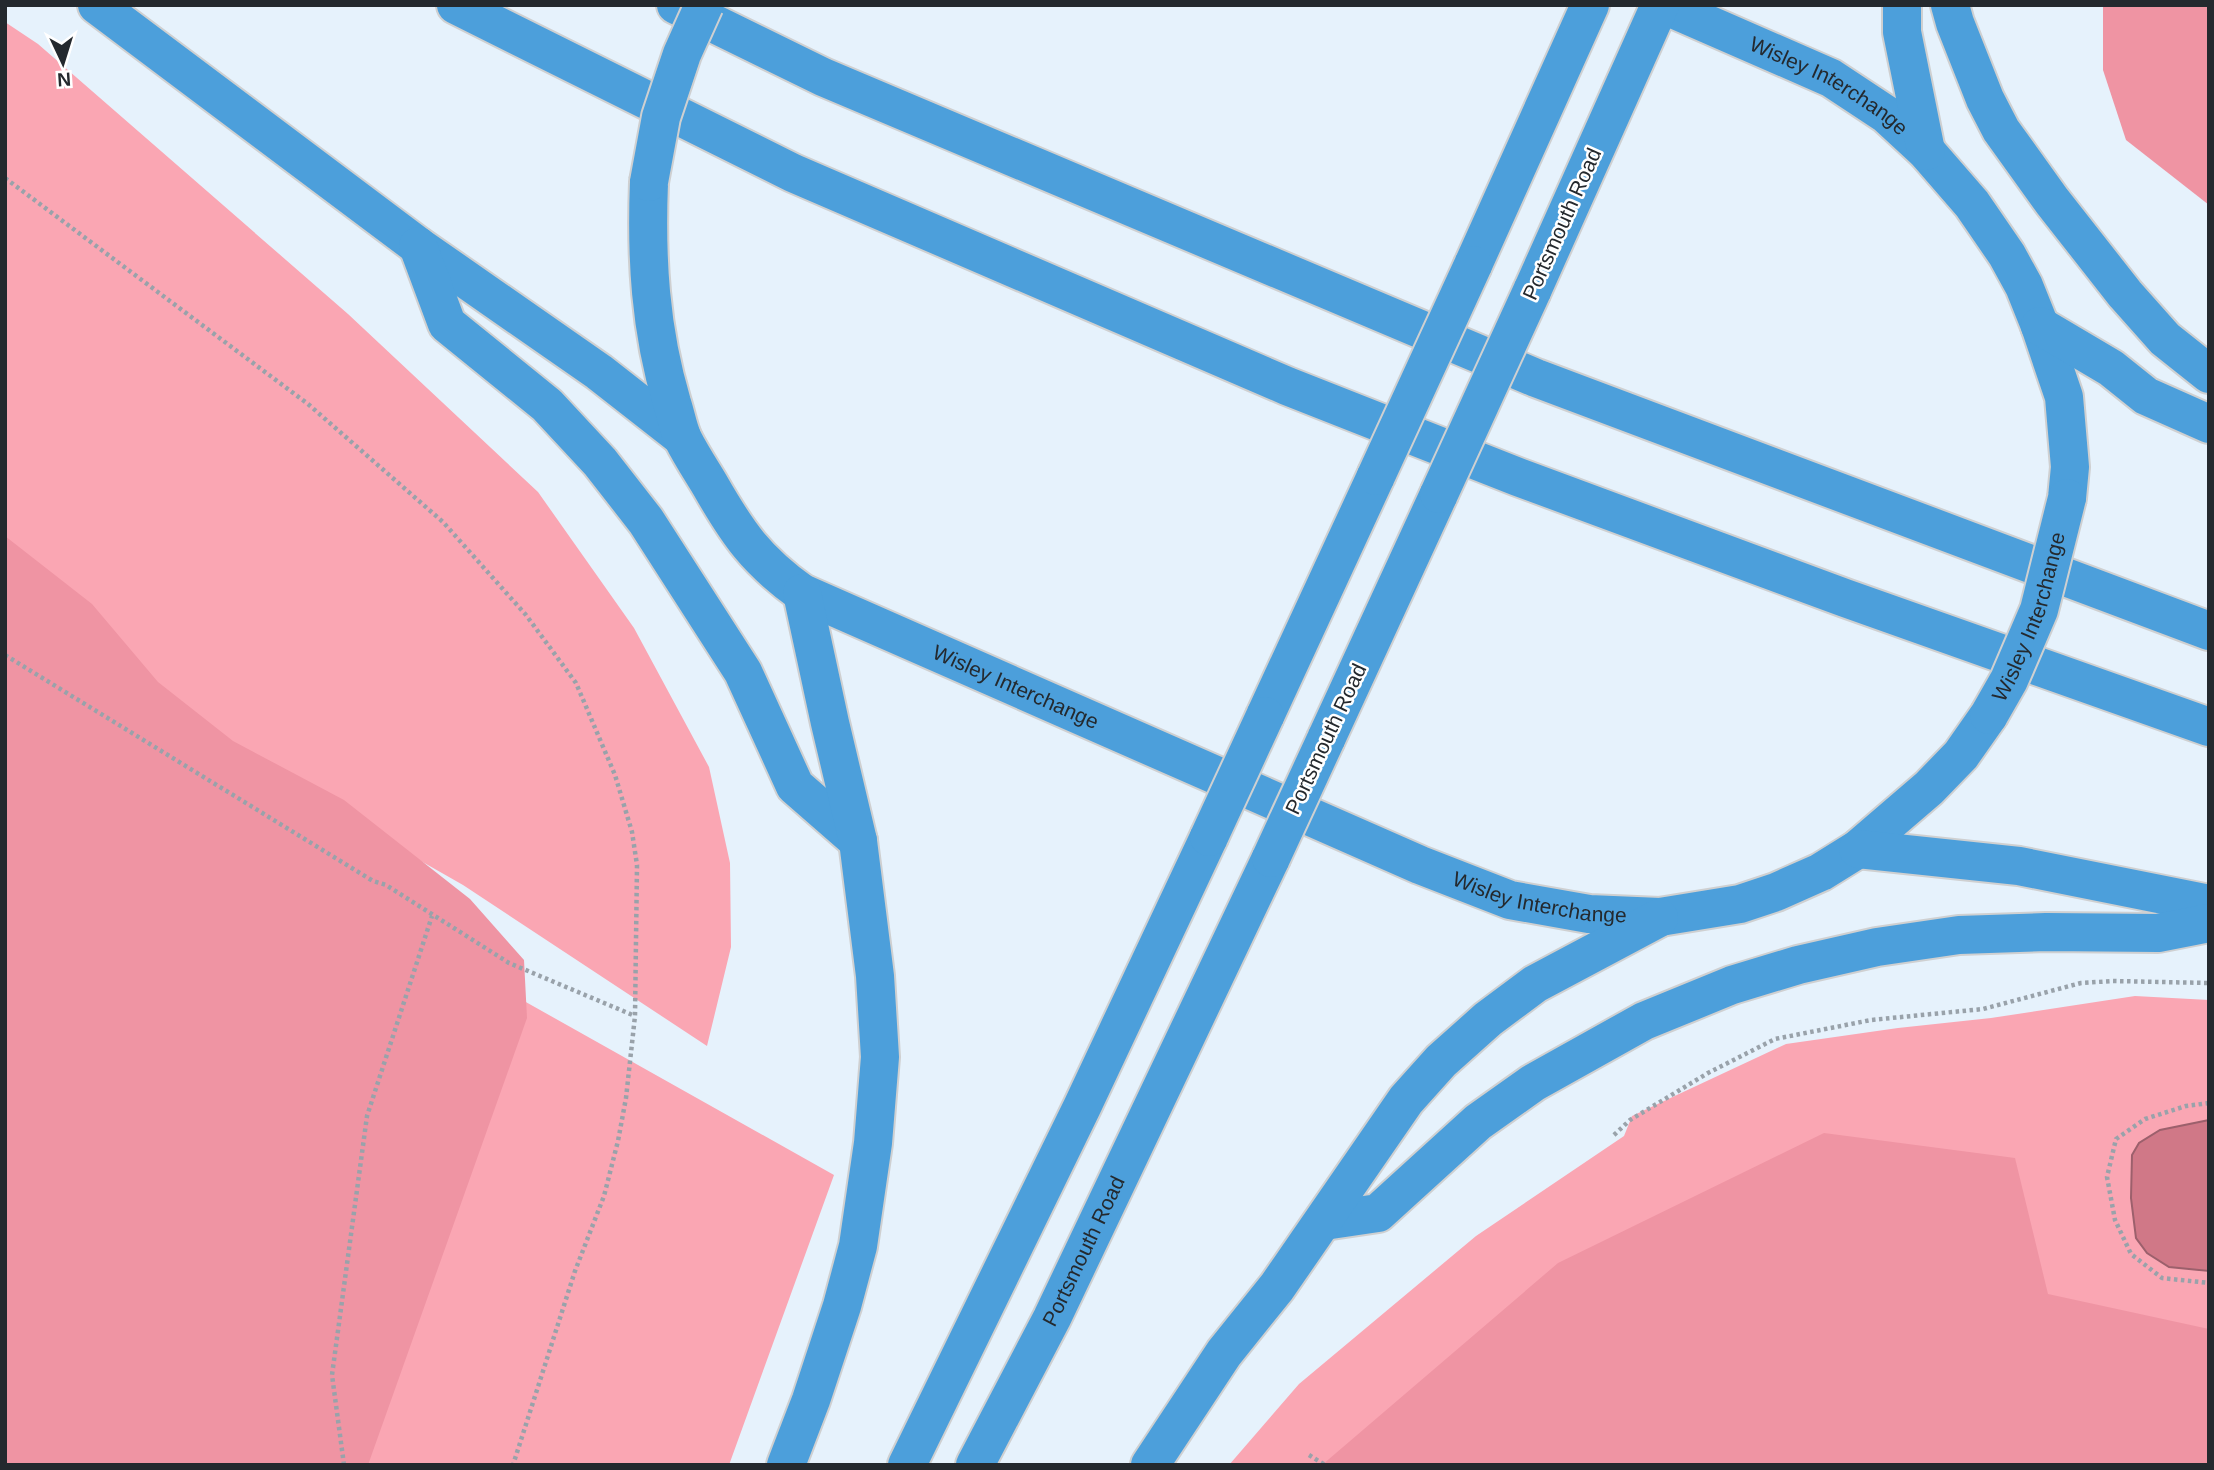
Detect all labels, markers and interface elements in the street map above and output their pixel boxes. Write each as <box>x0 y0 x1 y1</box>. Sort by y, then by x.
north arrow <box>28 28 98 98</box>
street label: Wisley Interchange <box>1746 32 1913 139</box>
text: N <box>57 69 72 90</box>
street label: Portsmouth Road <box>1518 144 1605 303</box>
street label: Wisley Interchange <box>1987 530 2069 705</box>
street label: Wisley Interchange <box>929 640 1102 733</box>
street label: Portsmouth Road <box>1281 660 1371 818</box>
street label: Wisley Interchange <box>1449 867 1627 927</box>
street label: Portsmouth Road <box>1038 1172 1129 1330</box>

